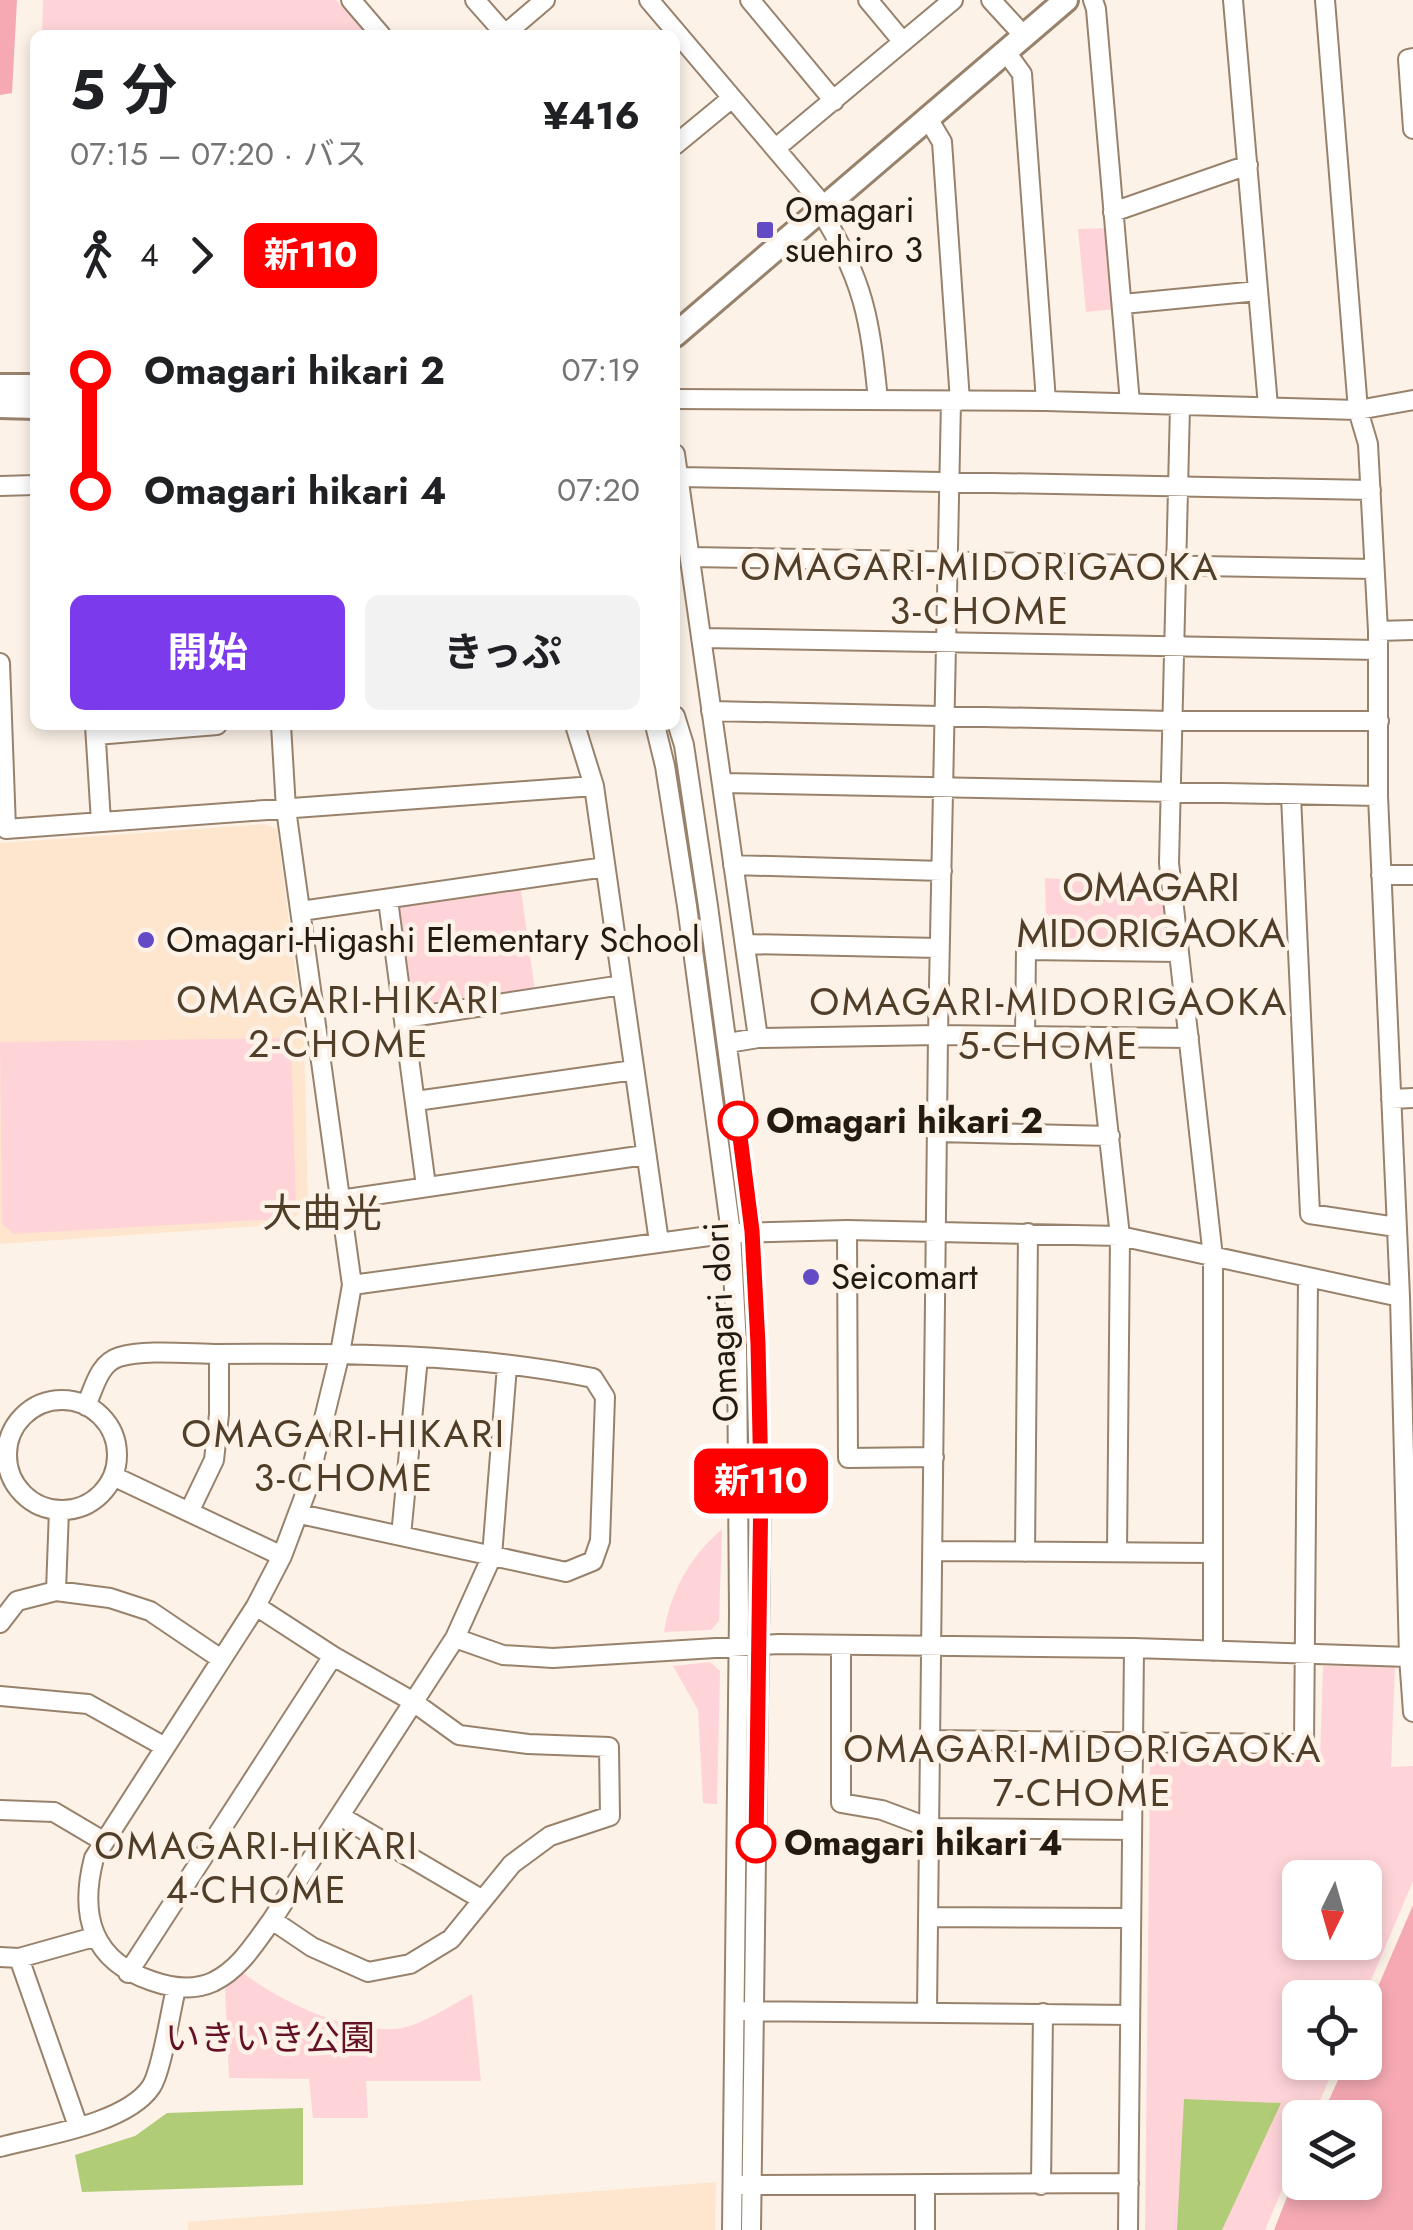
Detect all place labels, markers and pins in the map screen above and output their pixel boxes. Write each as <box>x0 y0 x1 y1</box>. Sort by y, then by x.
place label: Omagari suehiro 3 <box>785 185 923 275</box>
marker: Omagari suehiro 3 <box>754 219 776 241</box>
place label: Omagari-Higashi Elementary School <box>166 915 700 965</box>
marker: Omagari-Higashi Elementary School <box>135 929 157 951</box>
place label: Omagari hikari 2 <box>766 1096 1043 1146</box>
marker: Omagari hikari 2 <box>719 1102 757 1140</box>
place label: Seicomart <box>831 1252 978 1302</box>
marker: Seicomart <box>800 1266 822 1288</box>
place label: Omagari hikari 4 <box>784 1818 1063 1868</box>
marker: Omagari hikari 4 <box>737 1824 775 1862</box>

